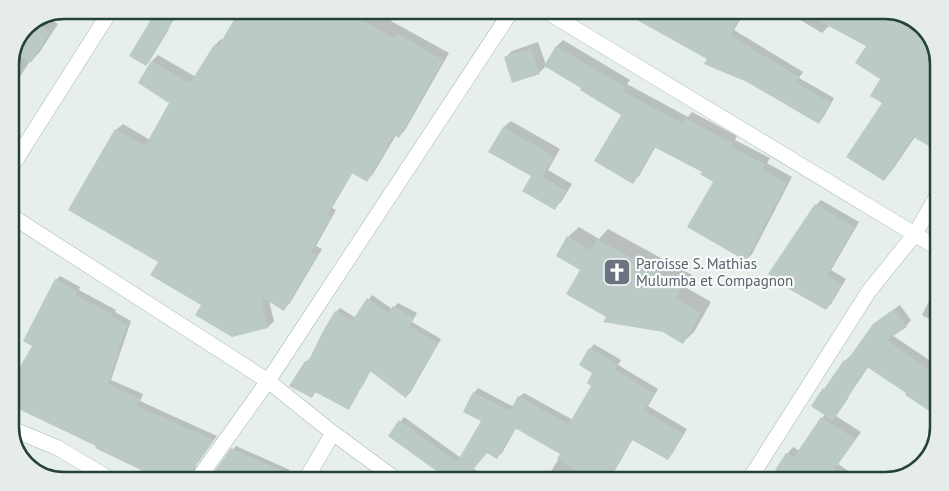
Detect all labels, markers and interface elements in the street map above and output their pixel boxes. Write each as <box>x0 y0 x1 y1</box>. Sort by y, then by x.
place label: Paroisse S. Mathias Mulumba et Compagnon <box>636 254 793 290</box>
church icon: Paroisse S. Mathias Mulumba et Compagnon <box>602 257 632 287</box>

